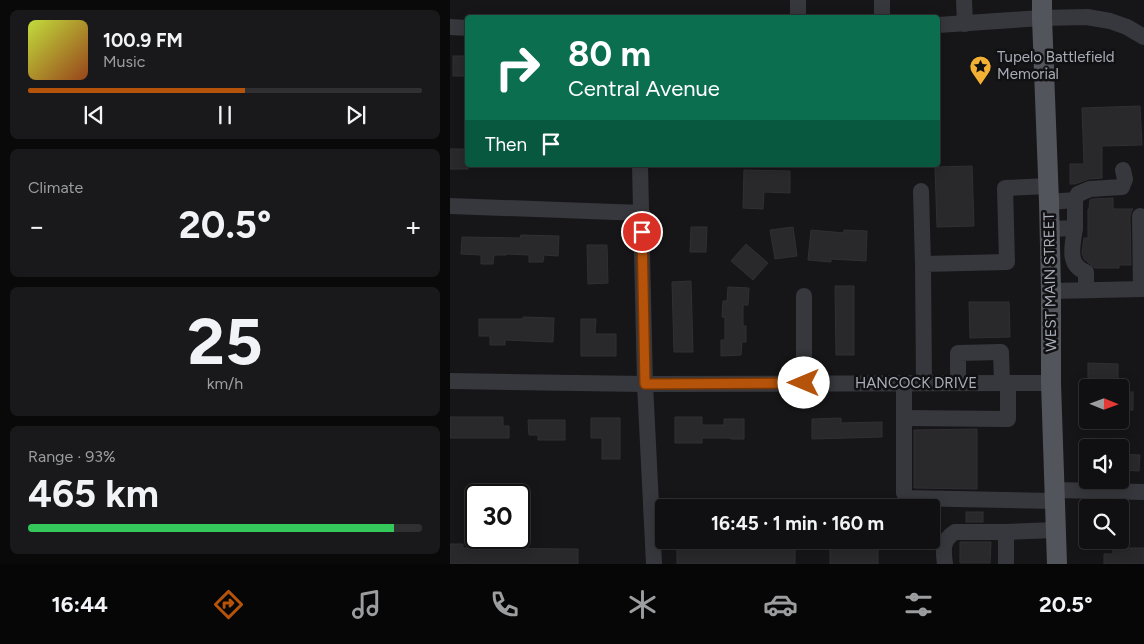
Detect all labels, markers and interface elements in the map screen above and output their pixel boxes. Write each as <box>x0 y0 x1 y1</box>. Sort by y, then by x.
text: 100.9 FM <box>103 29 183 52</box>
text: 80 m <box>568 33 651 75</box>
icon: right <box>485 35 550 100</box>
place label: Tupelo Battlefield Memorial <box>997 48 1115 83</box>
text: Music <box>103 52 145 71</box>
place icon: Tupelo Battlefield Memorial <box>969 54 993 85</box>
text: Central Avenue <box>568 75 720 102</box>
icon: previous <box>80 101 108 129</box>
icon: pause <box>211 101 239 129</box>
icon: next <box>342 101 370 129</box>
icon: arrive <box>537 130 565 158</box>
text: Then <box>485 133 527 156</box>
text: Climate <box>28 178 83 197</box>
text: 20.5° <box>179 202 271 248</box>
text: − <box>28 209 45 243</box>
text: + <box>405 209 422 243</box>
pin <box>621 211 663 253</box>
street label: WEST MAIN STREET <box>1040 211 1060 352</box>
icon: arrive <box>628 218 656 246</box>
text: 25 <box>187 302 263 380</box>
position arrow <box>777 356 829 408</box>
text: km/h <box>207 374 243 393</box>
street label: HANCOCK DRIVE <box>855 374 977 392</box>
north arrow <box>1079 379 1129 429</box>
map controls <box>1079 379 1129 549</box>
button: sound <box>1079 439 1129 489</box>
text: Range · 93% <box>28 447 116 466</box>
text: 465 km <box>28 471 159 517</box>
speed limit sign: 30 <box>465 484 530 549</box>
button: search <box>1079 499 1129 549</box>
text: 16:45 · 1 min · 160 m <box>711 512 884 535</box>
icon: directions <box>211 587 246 622</box>
icon: music <box>349 587 384 622</box>
icon: phone <box>487 587 522 622</box>
icon: climate <box>625 587 660 622</box>
icon: car <box>763 587 798 622</box>
icon: filters <box>901 587 936 622</box>
text: 16:44 <box>51 591 108 618</box>
text: 20.5° <box>1039 591 1092 618</box>

